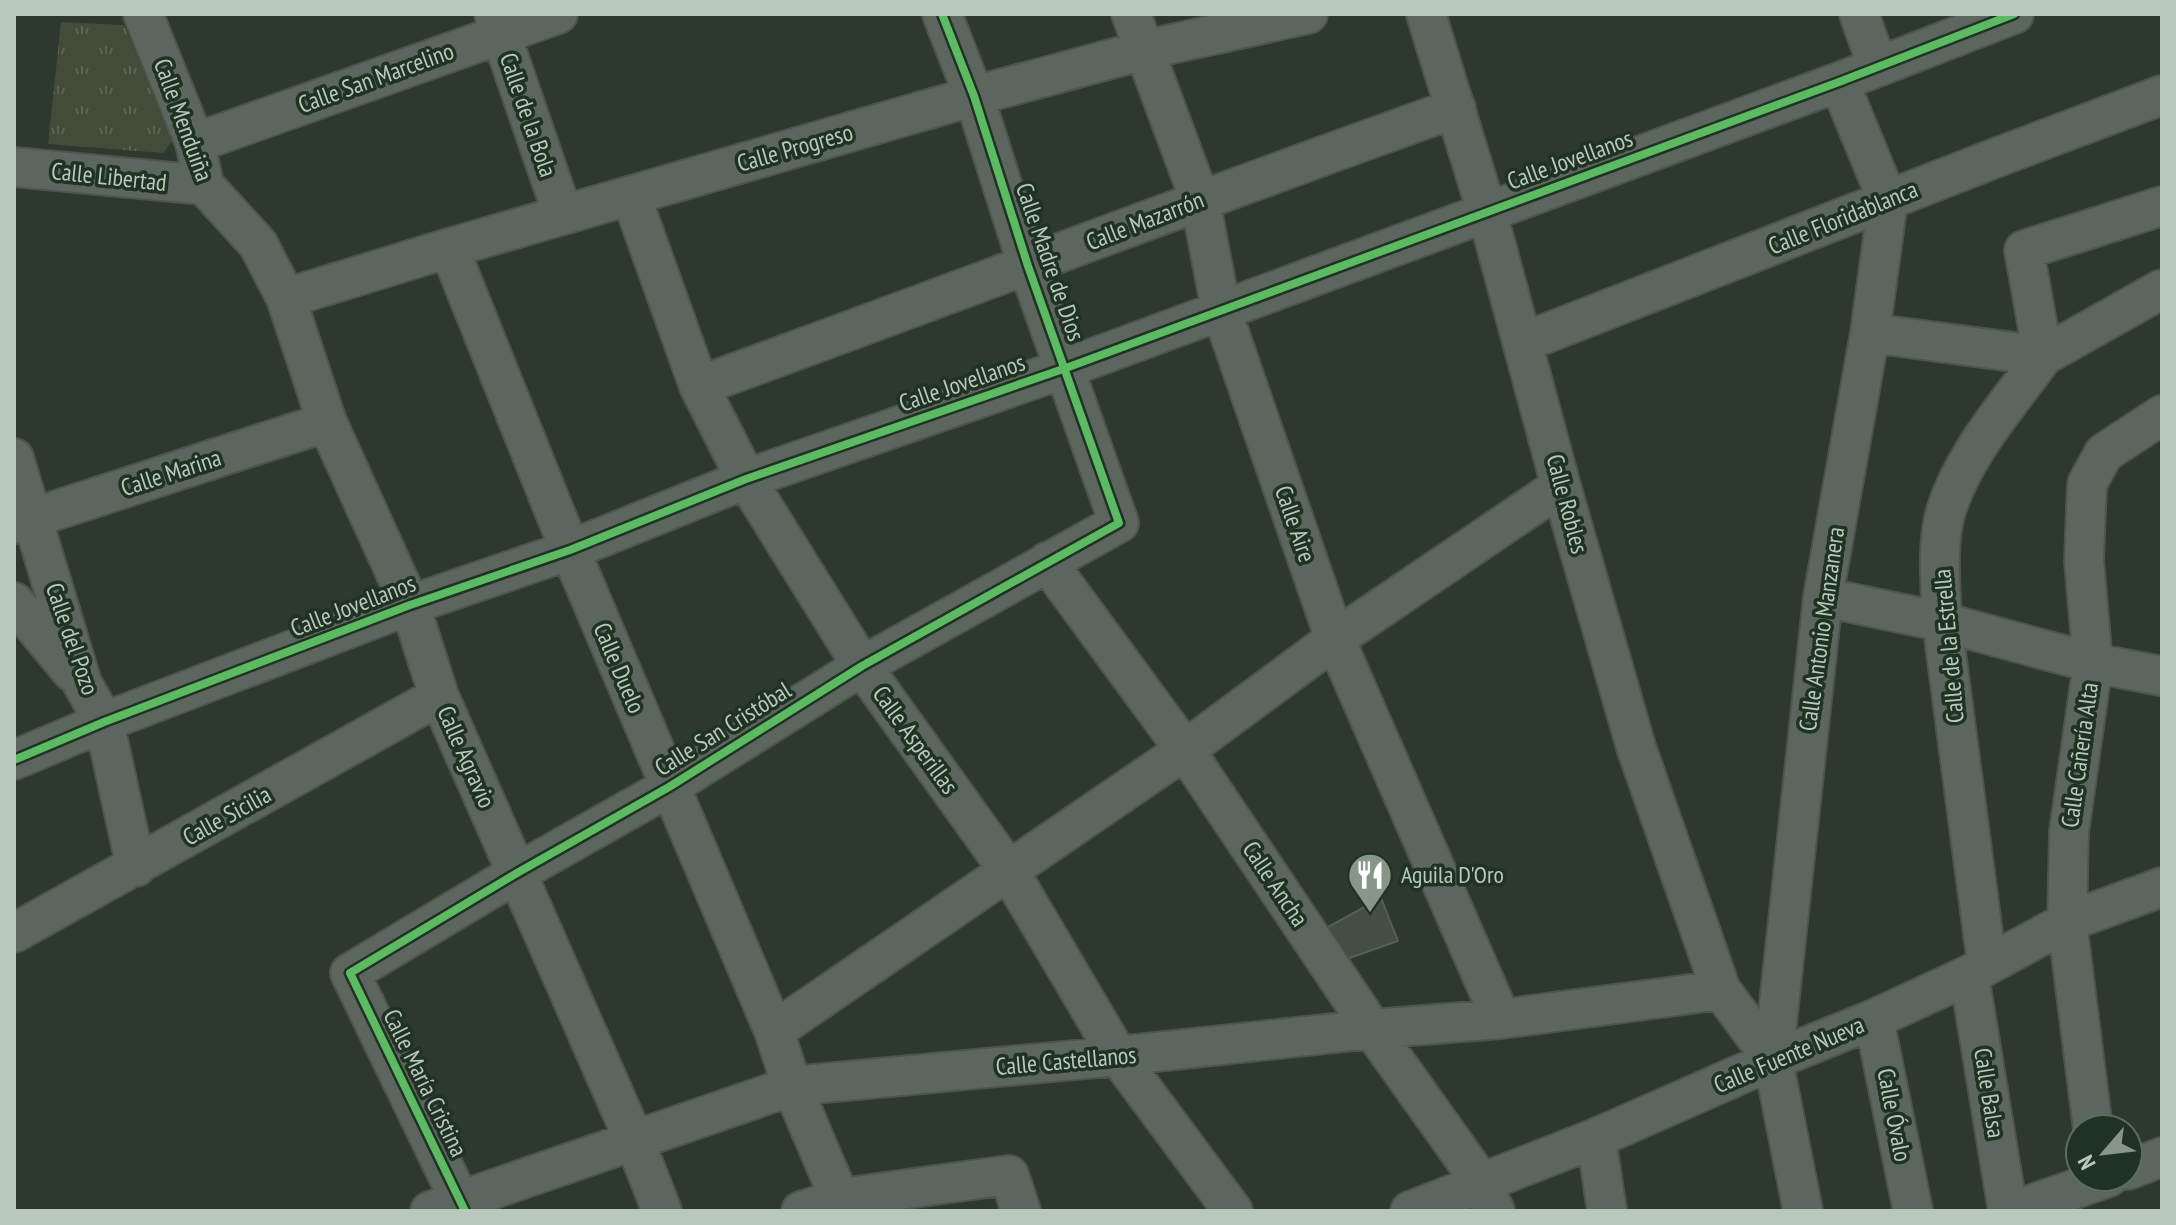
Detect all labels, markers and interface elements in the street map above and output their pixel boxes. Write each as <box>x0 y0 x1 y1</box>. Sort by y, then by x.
street label: Calle San Marcelino <box>294 35 458 120</box>
street label: Calle de la Bola <box>493 49 564 181</box>
street label: Calle Menduiña <box>147 54 220 185</box>
street label: Calle Progreso <box>733 116 856 179</box>
street label: Calle Jovellanos <box>1503 122 1637 197</box>
street label: Calle Libertad <box>50 155 168 198</box>
street label: Calle Floridablanca <box>1764 173 1922 262</box>
street label: Calle Madre de Dios <box>1009 179 1092 345</box>
street label: Calle Mazarrón <box>1082 184 1208 257</box>
street label: Calle Jovellanos <box>895 346 1029 419</box>
street label: Calle Marina <box>117 442 225 503</box>
street label: Calle Robles <box>1539 451 1596 557</box>
street label: Calle Aire <box>1268 482 1323 566</box>
street label: Calle Antonio Manzanera <box>1792 525 1851 733</box>
street label: Calle Jovellanos <box>286 568 420 644</box>
street label: Calle de la Estrella <box>1926 568 1971 724</box>
street label: Calle del Pozo <box>39 579 106 699</box>
street label: Calle Duelo <box>587 618 652 718</box>
street label: Calle San Cristóbal <box>649 674 797 783</box>
street label: Calle Asperillas <box>866 680 965 800</box>
street label: Calle Cañería Alta <box>2054 680 2105 829</box>
street label: Calle Agravio <box>430 701 503 813</box>
street label: Calle Sicilia <box>177 779 276 852</box>
street label: Calle Ancha <box>1236 835 1315 932</box>
restaurant icon: Aguila D'Oro <box>1346 851 1394 914</box>
place label: Aguila D'Oro <box>1401 859 1504 890</box>
street label: Calle María Cristina <box>376 1004 475 1162</box>
street label: Calle Fuente Nueva <box>1709 1009 1869 1100</box>
street label: Calle Castellanos <box>994 1039 1138 1082</box>
street label: Calle Balsa <box>1967 1046 2012 1140</box>
street label: Calle Óvalo <box>1870 1066 1919 1164</box>
north arrow <box>2064 1113 2144 1193</box>
text: N <box>2071 1151 2101 1174</box>

